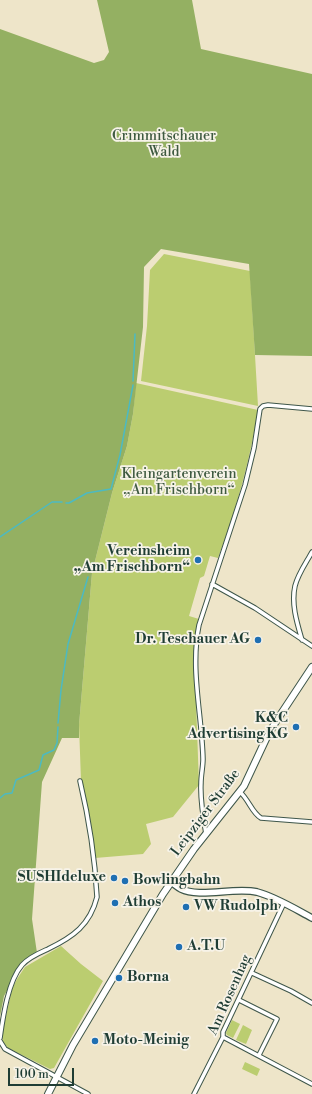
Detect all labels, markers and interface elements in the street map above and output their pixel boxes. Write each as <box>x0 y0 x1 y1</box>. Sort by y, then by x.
park label: Crimmitschauer Wald <box>112 129 216 162</box>
park label: Kleingartenverein „Am Frischborn“ <box>121 467 237 500</box>
place label: Vereinsheim „Am Frischborn“ <box>73 544 190 576</box>
marker: Vereinsheim „Am Frischborn“ <box>193 555 203 565</box>
place label: Dr. Teschauer AG <box>135 632 250 648</box>
marker: Dr. Teschauer AG <box>253 635 263 645</box>
place label: K&C Advertising KG <box>187 711 288 744</box>
marker: K&C Advertising KG <box>291 722 301 732</box>
street label: Leipziger Straße <box>168 766 244 860</box>
place label: SUSHIdeluxe <box>18 870 106 886</box>
marker: SUSHIdeluxe <box>109 873 119 883</box>
place label: Bowlingbahn <box>133 873 220 889</box>
marker: Bowlingbahn <box>120 876 130 886</box>
place label: Athos <box>123 895 161 911</box>
marker: Athos <box>110 898 120 908</box>
place label: VW Rudolph <box>194 899 278 915</box>
marker: VW Rudolph <box>181 902 191 912</box>
place label: A.T.U <box>187 939 225 955</box>
marker: A.T.U <box>174 942 184 952</box>
street label: Am Rosenhag <box>205 952 255 1038</box>
place label: Borna <box>127 970 169 986</box>
marker: Borna <box>114 973 124 983</box>
place label: Moto-Meinig <box>103 1033 189 1049</box>
marker: Moto-Meinig <box>90 1036 100 1046</box>
scale bar <box>10 1060 76 1086</box>
text: 100 m <box>15 1067 49 1082</box>

